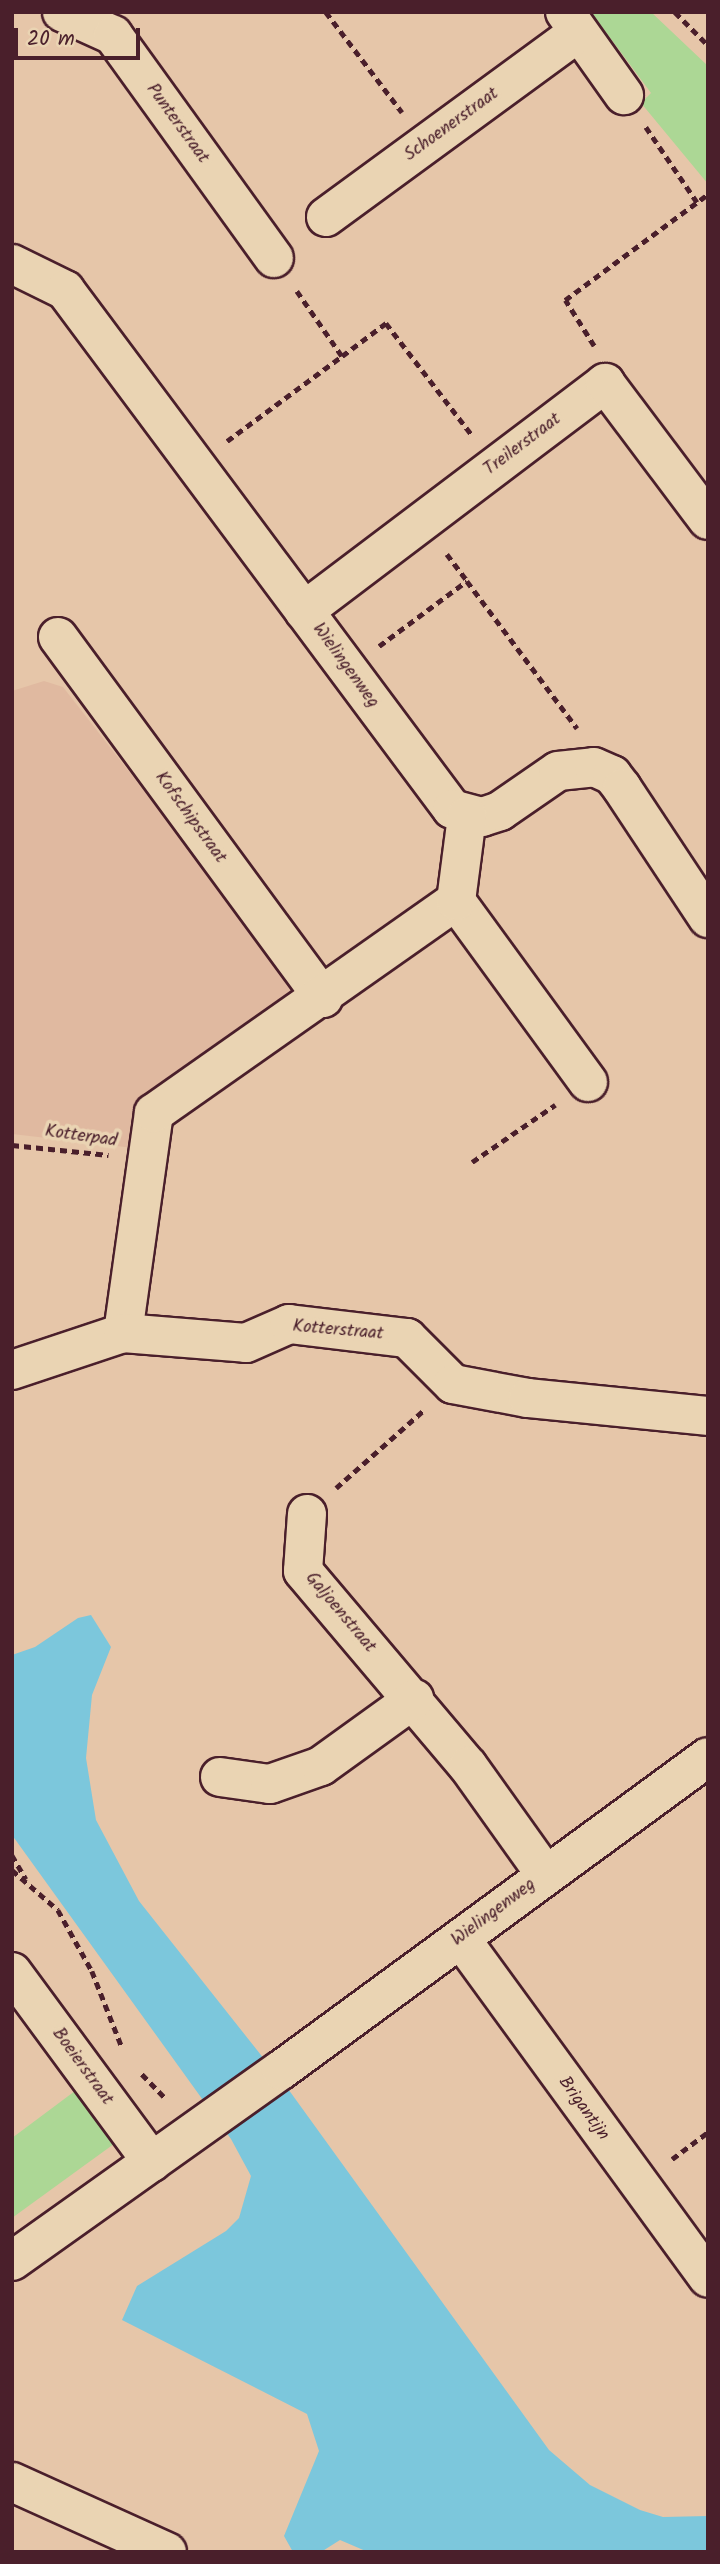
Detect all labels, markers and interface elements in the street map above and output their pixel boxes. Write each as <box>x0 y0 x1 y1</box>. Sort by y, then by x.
scale bar <box>18 14 144 58</box>
text: 20 m <box>27 23 75 56</box>
street label: Punterstraat <box>141 80 213 168</box>
street label: Schoenerstraat <box>401 83 503 167</box>
street label: Treilerstraat <box>480 409 566 481</box>
street label: Wielingenweg <box>307 619 383 713</box>
street label: Kofschipstraat <box>149 768 231 868</box>
street label: Kotterpad <box>43 1121 119 1153</box>
street label: Kotterstraat <box>292 1316 384 1346</box>
street label: Galjoenstraat <box>300 1568 380 1658</box>
street label: Wielingenweg <box>448 1874 540 1952</box>
street label: Boeierstraat <box>47 2024 117 2110</box>
street label: Brigantijn <box>553 2073 613 2145</box>

